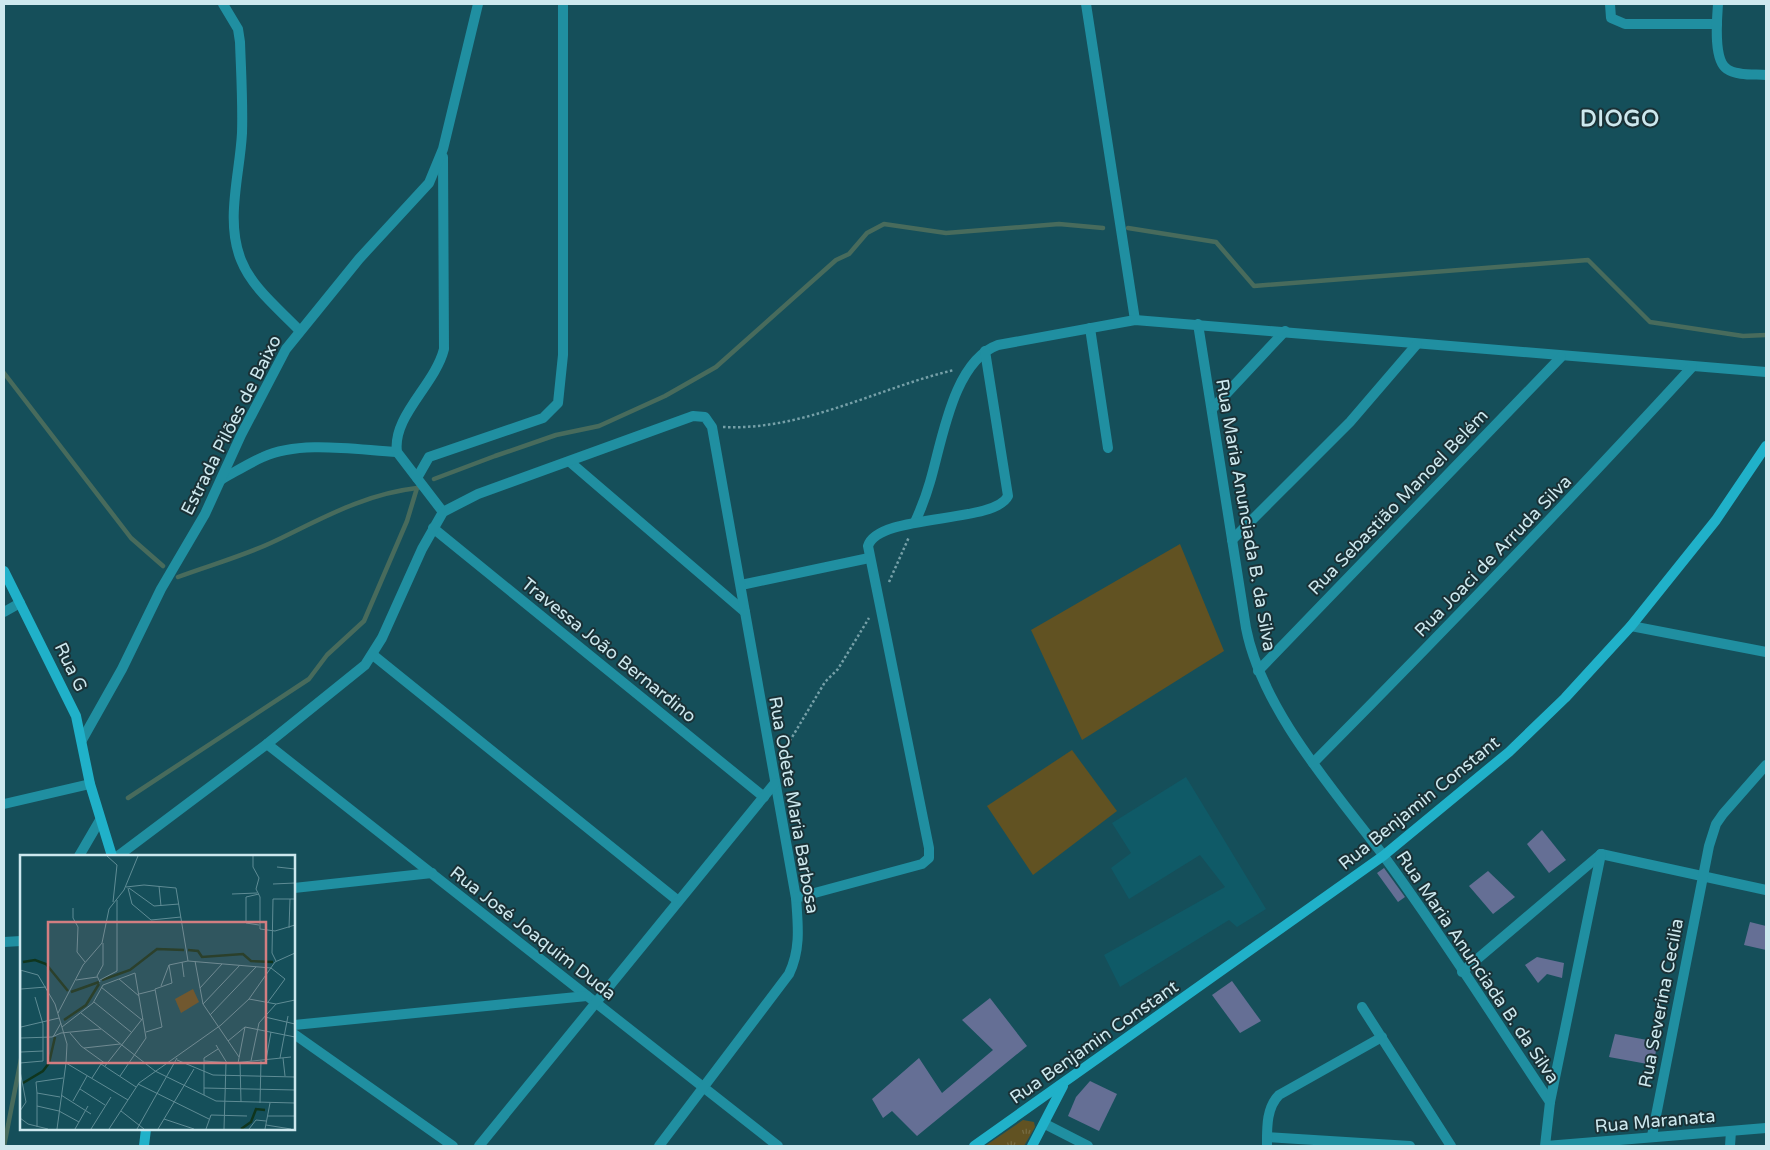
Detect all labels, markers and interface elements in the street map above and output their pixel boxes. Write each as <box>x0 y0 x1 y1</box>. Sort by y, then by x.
district label: DIOGO <box>1580 106 1660 132</box>
street label: Estrada Pilões de Baixo <box>176 331 286 519</box>
street label: Rua Maria Anunciada B. da Silva <box>1211 377 1281 653</box>
street label: Rua Sebastião Manoel Belém <box>1303 405 1493 599</box>
street label: Rua Joaci de Arruda Silva <box>1410 470 1576 642</box>
street label: Travessa João Bernardino <box>517 573 701 727</box>
street label: Rua G <box>50 639 92 695</box>
street label: Rua Odete Maria Barbosa <box>764 695 824 915</box>
street label: Rua Benjamin Constant <box>1334 731 1504 875</box>
street label: Rua Maria Anunciada B. da Silva <box>1392 846 1564 1088</box>
inset map <box>20 855 295 1130</box>
street label: Rua José Joaquim Duda <box>446 861 620 1005</box>
street label: Rua Severina Cecilia <box>1634 916 1688 1090</box>
street label: Rua Benjamin Constant <box>1005 975 1183 1109</box>
street label: Rua Maranata <box>1594 1105 1716 1137</box>

